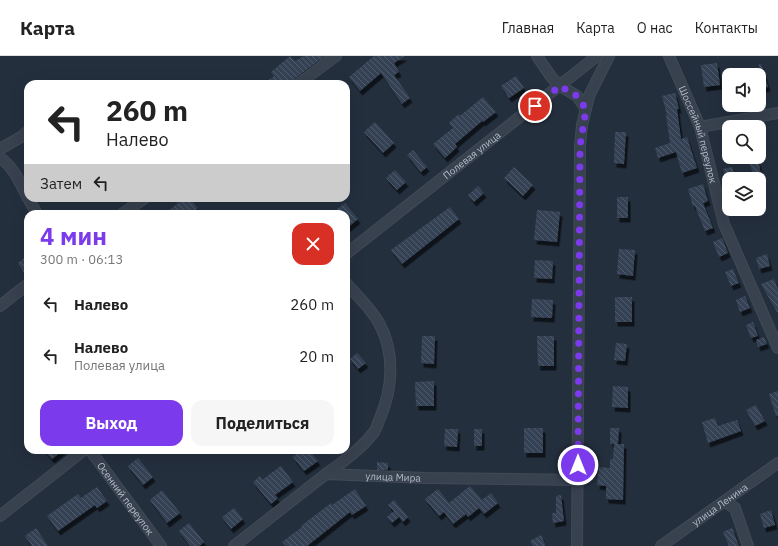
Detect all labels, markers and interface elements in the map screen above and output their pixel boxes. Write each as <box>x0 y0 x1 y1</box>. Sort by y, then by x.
text: Карта <box>20 16 75 40</box>
text: Главная <box>502 19 554 37</box>
text: Карта <box>576 19 615 37</box>
text: О нас <box>637 19 673 37</box>
text: Контакты <box>695 19 758 37</box>
map controls <box>722 68 766 216</box>
button: sound <box>722 68 766 112</box>
street label: Шоссейный переулок <box>676 84 720 185</box>
pin <box>518 89 552 123</box>
text: 260 m <box>106 92 188 129</box>
icon: arrive <box>524 95 546 117</box>
icon: left <box>40 96 92 148</box>
button: search <box>722 120 766 164</box>
text: Налево <box>106 128 169 151</box>
street label: Полевая улица <box>440 128 504 182</box>
icon: left <box>90 172 112 194</box>
button: layers <box>722 172 766 216</box>
text: Затем <box>40 174 82 193</box>
text: 4 мин <box>40 220 107 252</box>
button: close <box>292 223 334 265</box>
text: 300 m · 06:13 <box>40 251 123 268</box>
icon: left <box>40 293 62 315</box>
text: Налево <box>74 295 128 314</box>
text: 260 m <box>290 295 334 314</box>
text: Налево <box>74 338 128 357</box>
icon: left <box>40 345 62 367</box>
text: 20 m <box>299 347 334 366</box>
text: Полевая улица <box>74 357 165 374</box>
button: Выход <box>40 400 183 446</box>
button: Поделиться <box>191 400 334 446</box>
position arrow <box>557 444 599 486</box>
street label: Осенний переулок <box>94 459 157 538</box>
street label: улица Мира <box>365 470 422 485</box>
street label: улица Ленина <box>690 480 751 529</box>

